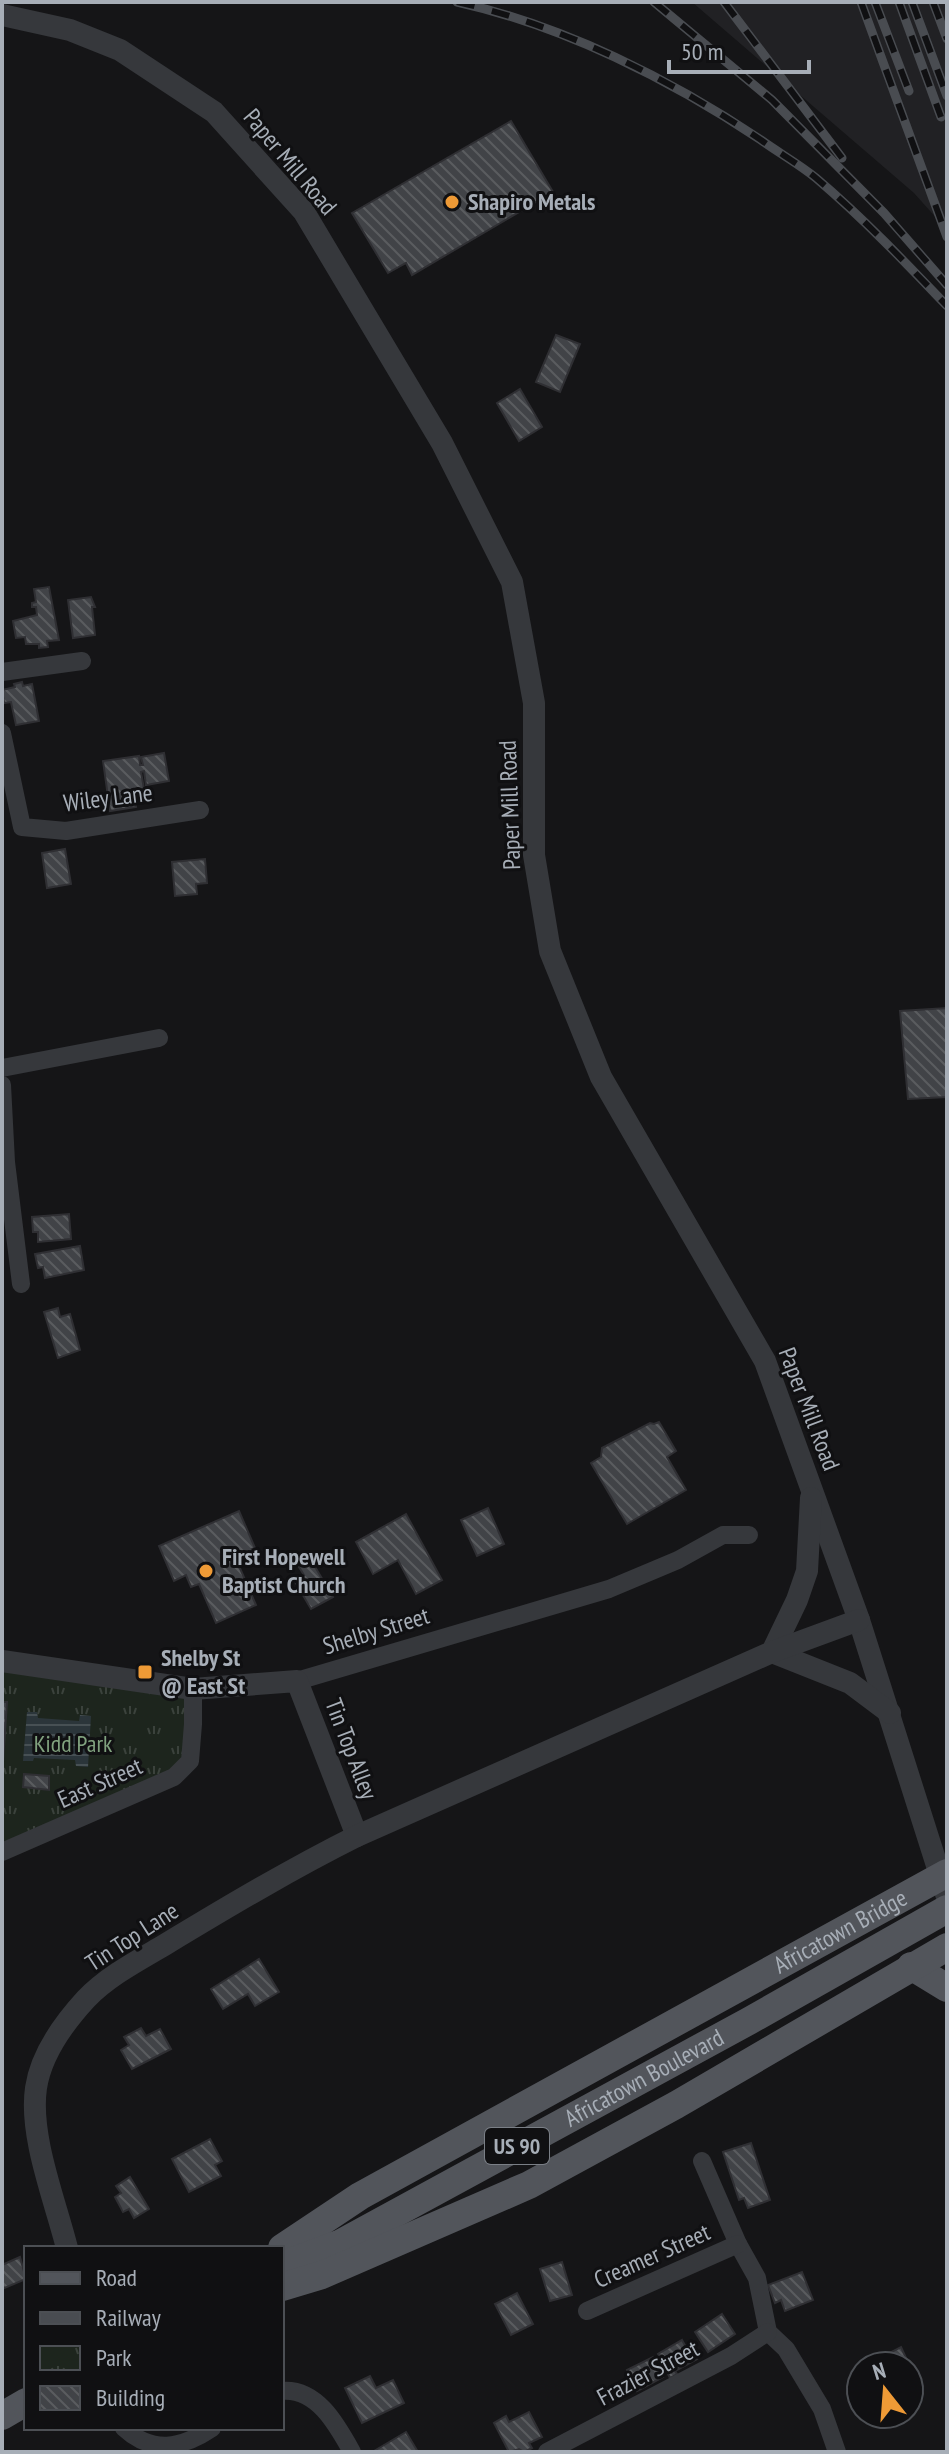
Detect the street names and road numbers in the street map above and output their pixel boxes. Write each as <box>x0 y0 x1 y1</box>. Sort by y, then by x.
street label: Paper Mill Road <box>237 102 344 221</box>
street label: Paper Mill Road <box>492 740 527 870</box>
street label: Wiley Lane <box>62 777 154 818</box>
street label: Paper Mill Road <box>772 1343 847 1475</box>
street label: Shelby Street <box>319 1600 433 1661</box>
street label: Tin Top Alley <box>318 1694 385 1804</box>
street label: East Street <box>53 1750 147 1815</box>
street label: Africatown Bridge <box>768 1882 912 1980</box>
street label: Tin Top Lane <box>79 1895 184 1978</box>
street label: Africatown Boulevard <box>559 2022 729 2134</box>
road number: US 90 <box>485 2128 549 2164</box>
street label: Creamer Street <box>589 2216 715 2295</box>
street label: Frazier Street <box>591 2333 704 2412</box>

